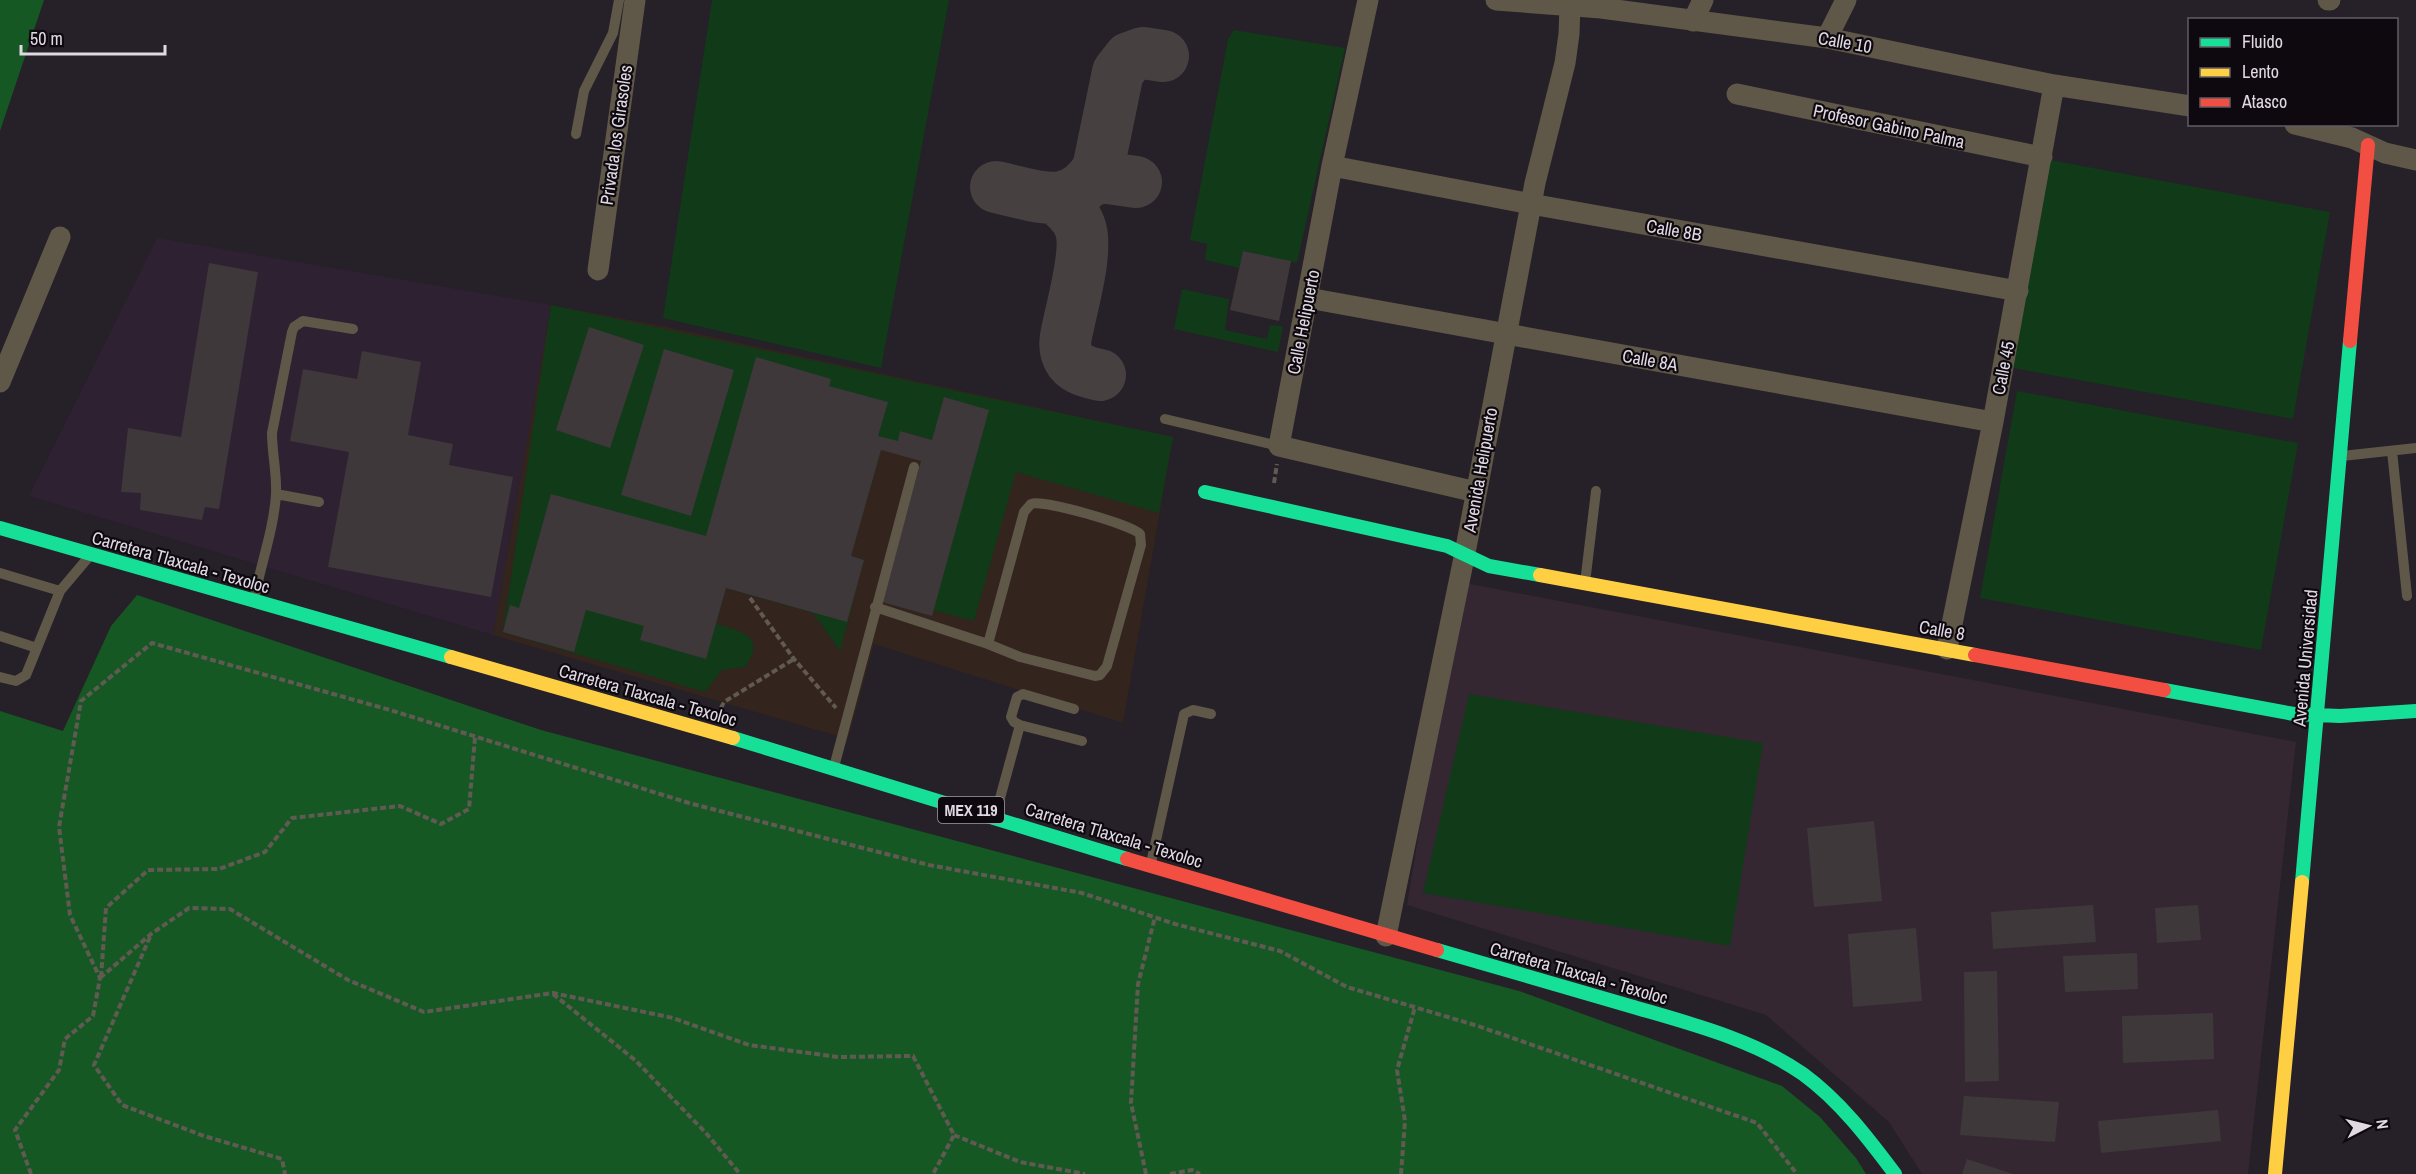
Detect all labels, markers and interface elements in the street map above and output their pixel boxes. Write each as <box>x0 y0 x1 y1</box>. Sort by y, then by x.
scale bar <box>21 18 165 56</box>
legend <box>2188 18 2398 126</box>
street label: Calle 10 <box>1816 25 1874 59</box>
text: 50 m <box>30 26 63 51</box>
text: Fluido <box>2242 29 2283 54</box>
text: Lento <box>2242 59 2279 84</box>
street label: Privada los Girasoles <box>594 63 638 207</box>
text: Atasco <box>2241 89 2287 114</box>
street label: Profesor Gabino Palma <box>1811 98 1967 154</box>
street label: Calle 8B <box>1644 213 1704 247</box>
street label: Calle Helipuerto <box>1281 268 1325 376</box>
street label: Calle 45 <box>1986 339 2020 397</box>
street label: Calle 8A <box>1620 343 1680 377</box>
street label: Avenida Helipuerto <box>1457 406 1503 535</box>
street label: Carretera Tlaxcala - Texoloc <box>89 525 273 599</box>
street label: Avenida Universidad <box>2286 588 2323 729</box>
street label: Calle 8 <box>1917 614 1967 646</box>
street label: Carretera Tlaxcala - Texoloc <box>556 658 740 732</box>
street label: Carretera Tlaxcala - Texoloc <box>1022 796 1206 874</box>
road number: MEX 119 <box>938 797 1004 823</box>
street label: Carretera Tlaxcala - Texoloc <box>1487 936 1671 1010</box>
north arrow <box>2338 1096 2398 1156</box>
text: N <box>2371 1118 2394 1130</box>

